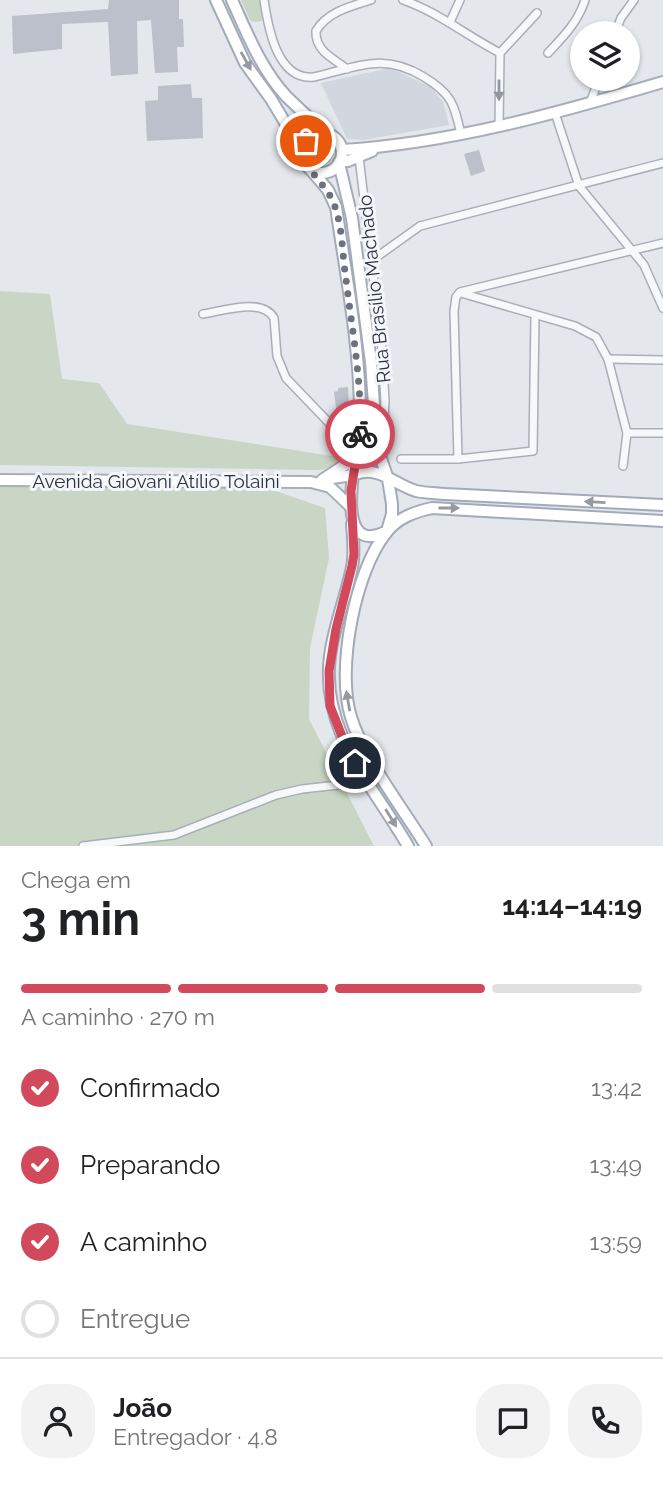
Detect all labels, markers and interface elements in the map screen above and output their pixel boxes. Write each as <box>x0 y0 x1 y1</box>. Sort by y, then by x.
map controls <box>570 21 640 91</box>
button: layers <box>570 21 640 91</box>
one-way arrow <box>240 52 252 71</box>
one-way arrow <box>493 79 505 101</box>
pin <box>276 111 336 171</box>
icon: bag <box>287 122 325 160</box>
street label: Rua Brasílio Machado <box>353 194 395 384</box>
courier <box>325 399 395 469</box>
icon: bike <box>341 415 379 453</box>
street label: Avenida Giovani Atílio Tolaini <box>32 470 280 492</box>
one-way arrow <box>584 496 606 507</box>
one-way arrow <box>438 502 460 514</box>
one-way arrow <box>342 690 353 712</box>
pin <box>325 733 385 793</box>
icon: home <box>336 744 374 782</box>
one-way arrow <box>384 808 397 828</box>
text: Chega em <box>21 866 131 893</box>
text: 14:14–14:19 <box>502 891 642 921</box>
text: 3 min <box>21 892 140 946</box>
text: A caminho · 270 m <box>21 1003 215 1030</box>
icon: check <box>21 1069 59 1107</box>
text: Confirmado <box>80 1073 220 1103</box>
text: 13:42 <box>591 1074 642 1101</box>
icon: check <box>21 1146 59 1184</box>
text: Preparando <box>80 1150 220 1180</box>
text: 13:49 <box>590 1151 642 1178</box>
icon: check <box>21 1223 59 1261</box>
text: A caminho <box>80 1227 207 1257</box>
text: 13:59 <box>590 1228 642 1255</box>
text: Entregue <box>80 1304 190 1334</box>
button: person <box>21 1384 95 1458</box>
button: chat <box>476 1384 550 1458</box>
button: phone <box>568 1384 642 1458</box>
text: João <box>113 1393 172 1423</box>
text: Entregador · 4.8 <box>113 1423 278 1450</box>

